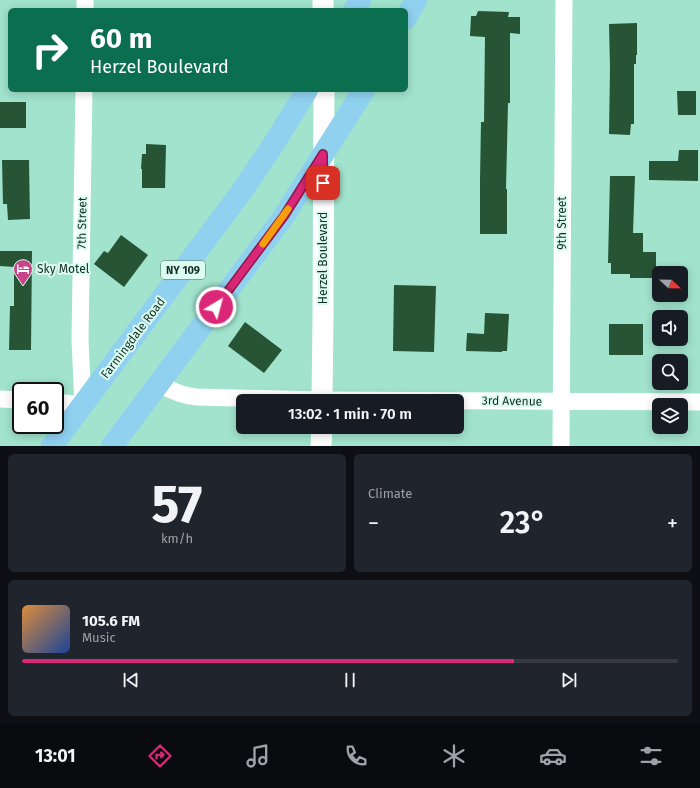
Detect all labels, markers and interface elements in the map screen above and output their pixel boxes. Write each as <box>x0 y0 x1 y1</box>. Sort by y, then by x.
text: 60 m <box>90 22 152 55</box>
icon: right <box>24 24 76 76</box>
text: Herzel Boulevard <box>90 56 229 78</box>
pin <box>306 166 340 200</box>
icon: arrive <box>312 172 334 194</box>
street label: 7th Street <box>75 196 89 249</box>
street label: 9th Street <box>555 196 569 250</box>
street label: Herzel Boulevard <box>316 212 330 304</box>
hotel icon: Sky Motel <box>12 258 34 286</box>
road number: NY 109 <box>161 261 205 279</box>
place label: Sky Motel <box>37 262 90 276</box>
north arrow <box>652 266 688 302</box>
map controls <box>652 266 688 434</box>
position arrow <box>195 286 237 328</box>
street label: Farmingdale Road <box>98 295 168 381</box>
button: sound <box>652 310 688 346</box>
button: search <box>652 354 688 390</box>
speed limit sign: 60 <box>12 382 64 434</box>
street label: 3rd Avenue <box>482 393 542 409</box>
button: layers <box>652 398 688 434</box>
text: 13:02 · 1 min · 70 m <box>288 405 412 423</box>
text: 57 <box>152 473 202 536</box>
text: Climate <box>368 486 412 501</box>
text: 23° <box>500 505 546 541</box>
text: − <box>368 510 379 537</box>
text: + <box>667 510 678 537</box>
text: km/h <box>161 531 193 546</box>
text: 105.6 FM <box>82 612 140 630</box>
text: Music <box>82 630 116 645</box>
icon: previous <box>120 669 142 691</box>
icon: pause <box>339 669 361 691</box>
icon: next <box>558 669 580 691</box>
icon: directions <box>146 742 174 770</box>
icon: music <box>244 742 272 770</box>
icon: phone <box>342 742 370 770</box>
icon: climate <box>440 742 468 770</box>
icon: car <box>539 742 567 770</box>
icon: filters <box>637 742 665 770</box>
text: 13:01 <box>35 745 76 767</box>

